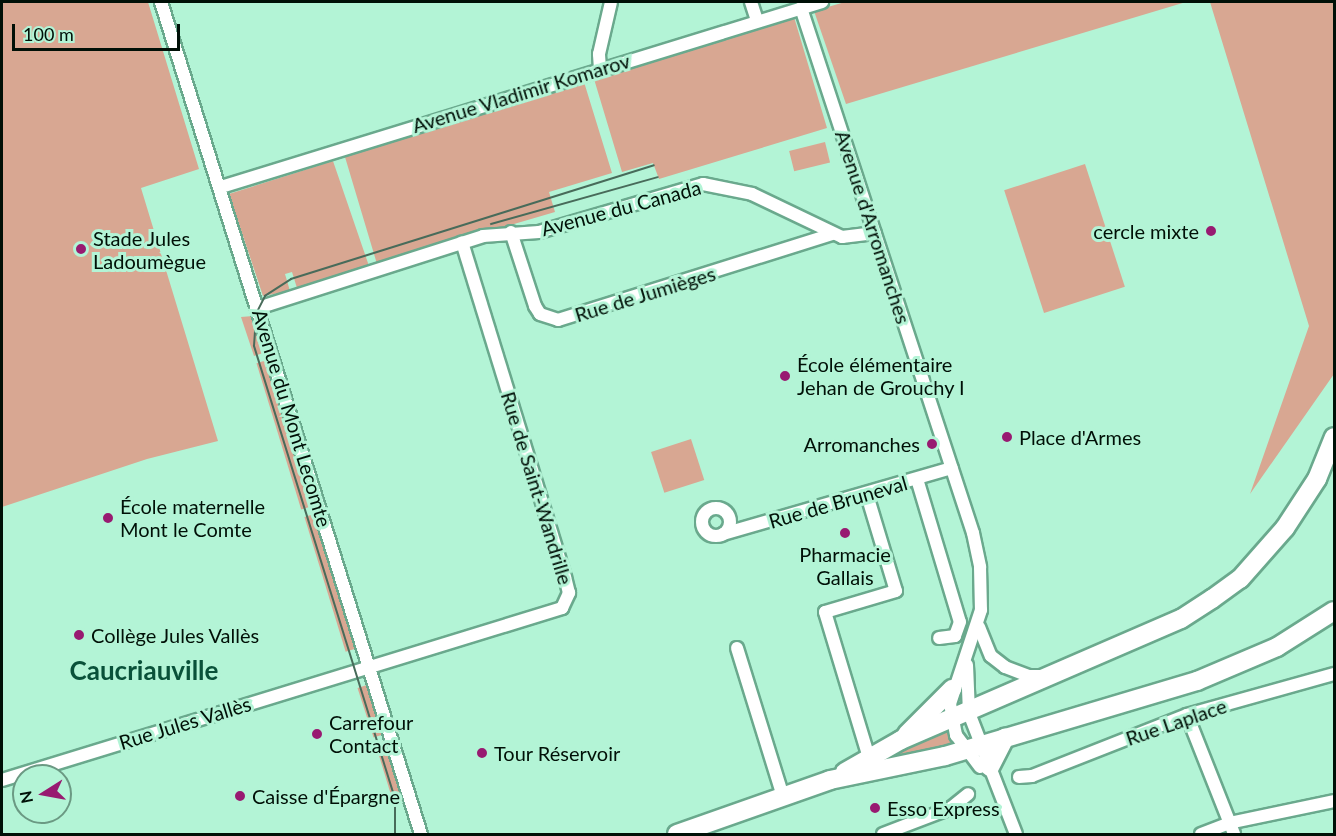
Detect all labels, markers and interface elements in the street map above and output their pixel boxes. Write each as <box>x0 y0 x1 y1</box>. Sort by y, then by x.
scale bar <box>15 12 183 50</box>
text: 100 m <box>23 23 74 45</box>
street label: Avenue Vladimir Komarov <box>409 48 633 138</box>
street label: Avenue d'Arromanches <box>830 127 916 327</box>
street label: Avenue du Canada <box>539 175 703 241</box>
place label: cercle mixte <box>1093 219 1199 243</box>
marker: cercle mixte <box>1204 224 1218 238</box>
place label: Stade Jules Ladoumègue <box>93 226 206 273</box>
marker: Stade Jules Ladoumègue <box>74 242 88 256</box>
street label: Rue de Jumièges <box>571 261 719 327</box>
street label: Avenue du Mont Lecomte <box>247 306 337 530</box>
place label: École élémentaire Jehan de Grouchy I <box>797 352 965 399</box>
marker: École élémentaire Jehan de Grouchy I <box>778 369 792 383</box>
street label: Rue de Saint-Wandrille <box>496 389 578 587</box>
place label: Place d'Armes <box>1019 425 1141 449</box>
marker: Place d'Armes <box>1000 430 1014 444</box>
place label: Arromanches <box>804 432 920 456</box>
marker: Arromanches <box>925 437 939 451</box>
street label: Rue de Bruneval <box>766 471 910 533</box>
place label: École maternelle Mont le Comte <box>120 494 265 541</box>
marker: École maternelle Mont le Comte <box>101 511 115 525</box>
marker: Pharmacie Gallais <box>838 526 852 540</box>
place label: Pharmacie Gallais <box>799 542 891 589</box>
place label: Collège Jules Vallès <box>91 623 260 647</box>
marker: Collège Jules Vallès <box>72 628 86 642</box>
district label: Caucriauville <box>70 655 218 687</box>
street label: Rue Jules Vallès <box>116 691 254 755</box>
street label: Rue Laplace <box>1122 694 1230 750</box>
place label: Carrefour Contact <box>329 710 413 757</box>
marker: Carrefour Contact <box>310 727 324 741</box>
place label: Tour Réservoir <box>494 741 621 765</box>
marker: Tour Réservoir <box>475 746 489 760</box>
north arrow <box>12 764 72 824</box>
place label: Caisse d'Épargne <box>252 784 400 808</box>
text: N <box>15 789 36 805</box>
marker: Caisse d'Épargne <box>233 789 247 803</box>
place label: Esso Express <box>887 796 1000 820</box>
marker: Esso Express <box>868 801 882 815</box>

